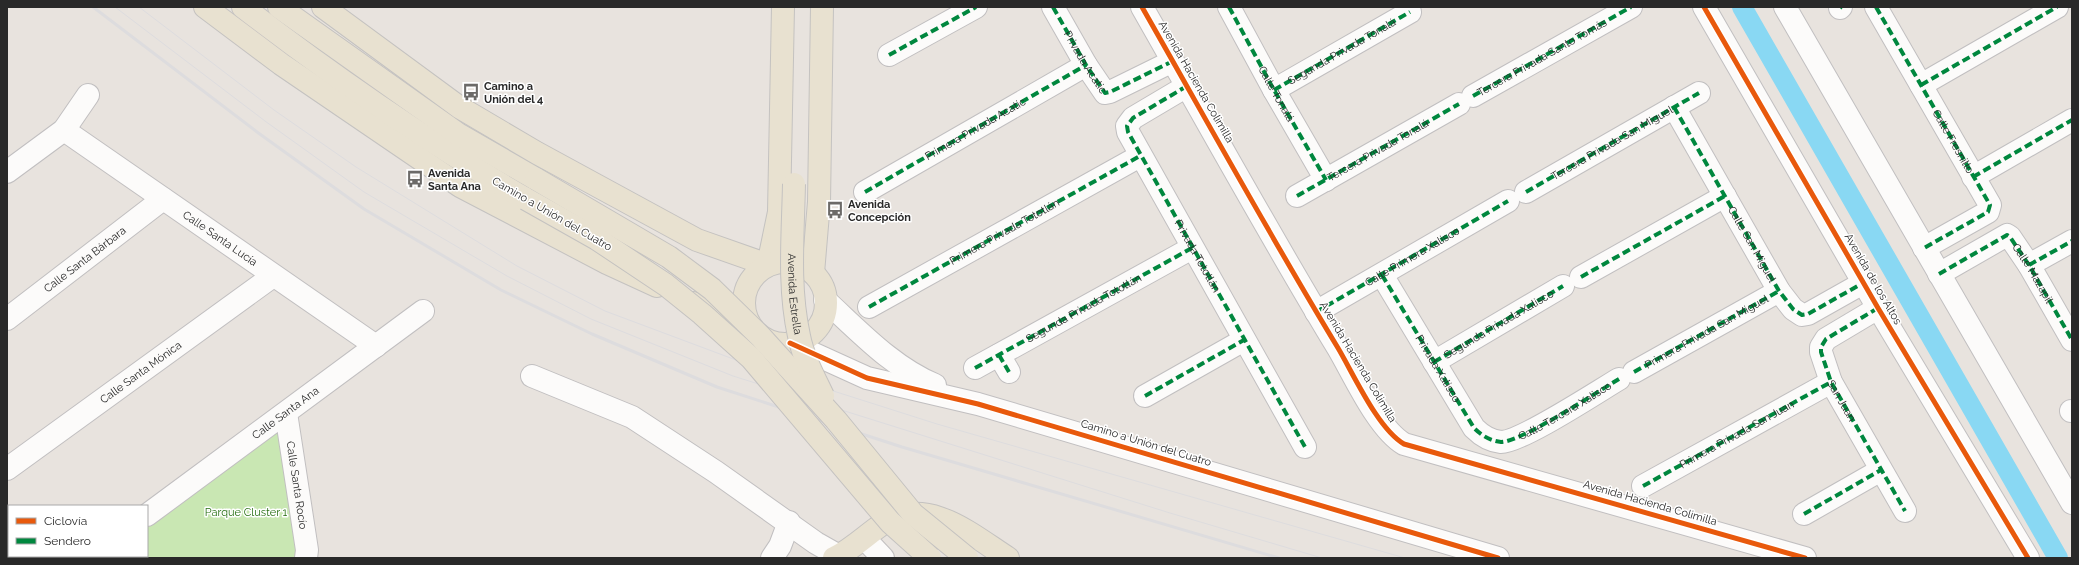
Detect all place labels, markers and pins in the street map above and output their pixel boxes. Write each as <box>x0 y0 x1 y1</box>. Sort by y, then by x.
place label: Camino a Unión del 4 <box>484 80 543 106</box>
bus stop icon: Camino a Unión del 4 <box>461 82 481 102</box>
place label: Avenida Santa Ana <box>428 167 481 193</box>
bus stop icon: Avenida Santa Ana <box>405 169 425 189</box>
place label: Avenida Concepción <box>848 198 911 224</box>
bus stop icon: Avenida Concepción <box>825 200 845 220</box>

